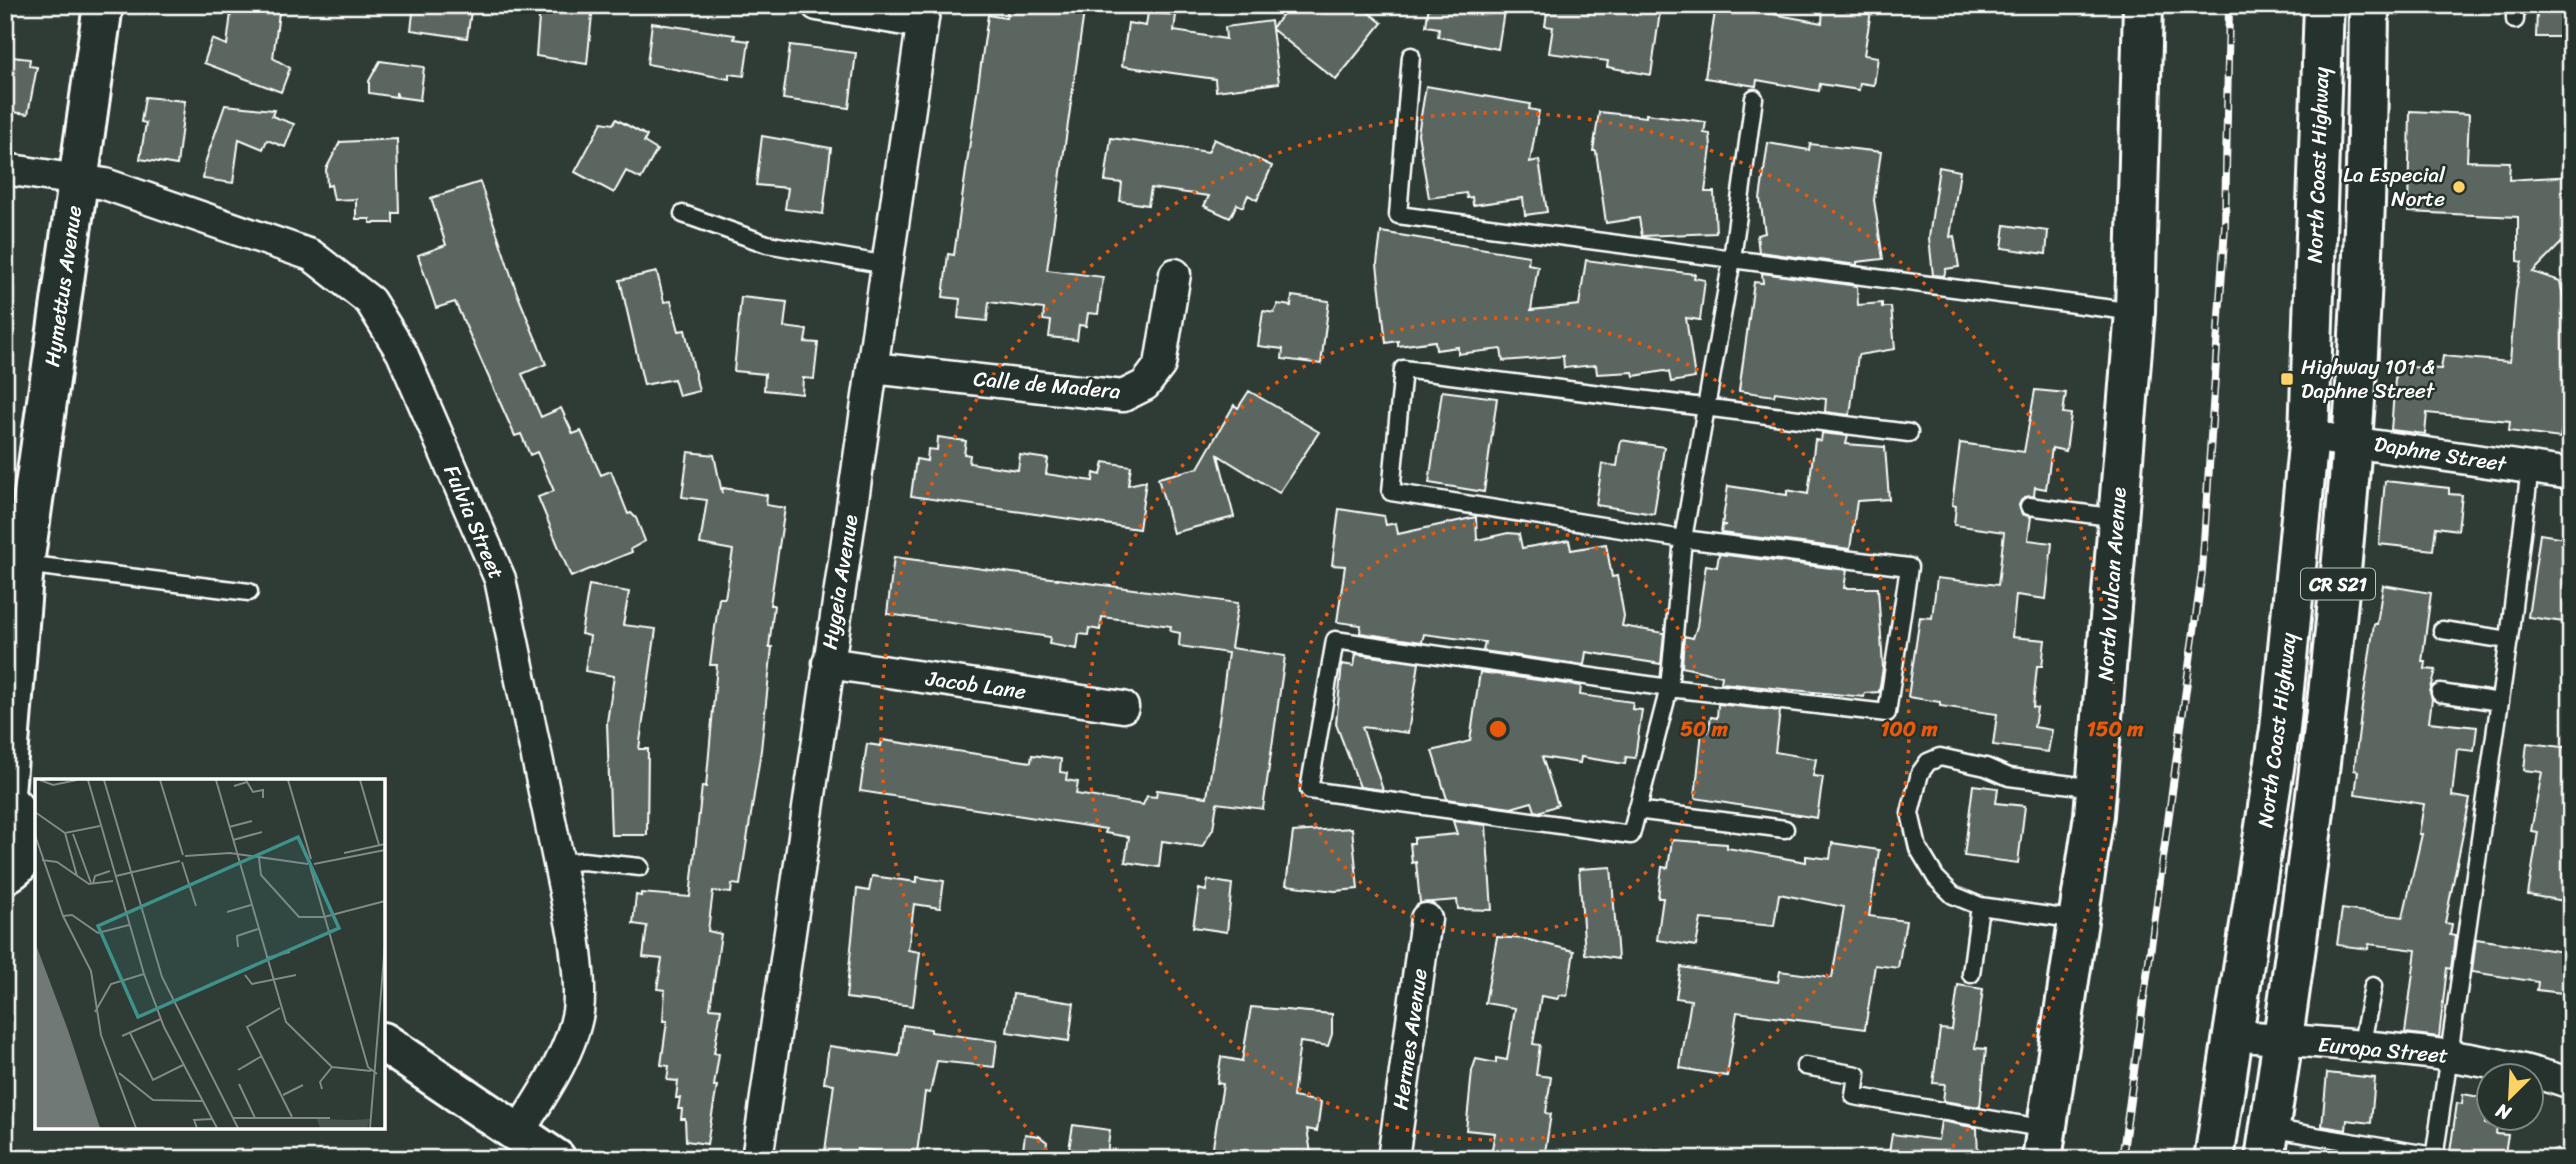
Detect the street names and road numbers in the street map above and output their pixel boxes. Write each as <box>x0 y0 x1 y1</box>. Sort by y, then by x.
street label: North Coast Highway <box>2296 66 2340 264</box>
street label: Hymettus Avenue <box>33 203 93 369</box>
street label: Calle de Madera <box>972 360 1122 410</box>
street label: Daphne Street <box>2371 425 2510 483</box>
street label: Fulvia Street <box>433 459 515 585</box>
street label: North Vulcan Avenue <box>2086 486 2138 682</box>
street label: Hygeia Avenue <box>811 512 869 652</box>
road number: CR S21 <box>2301 568 2375 600</box>
street label: North Coast Highway <box>2246 630 2308 830</box>
street label: Jacob Lane <box>923 659 1029 711</box>
street label: Hermes Avenue <box>1381 966 1439 1112</box>
street label: Europa Street <box>2316 1025 2450 1075</box>

